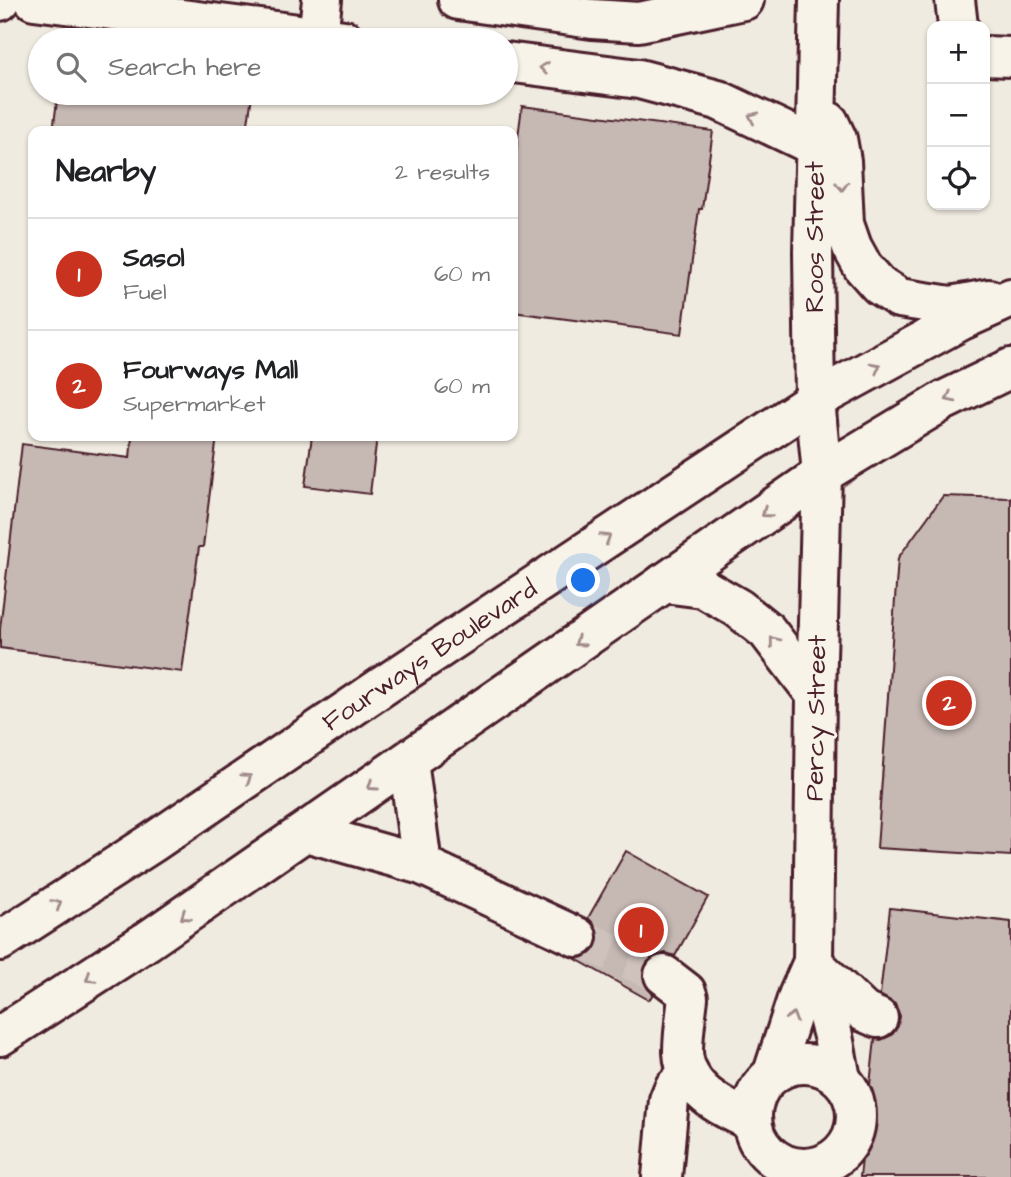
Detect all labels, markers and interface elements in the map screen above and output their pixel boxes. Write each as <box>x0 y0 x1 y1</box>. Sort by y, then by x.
map controls <box>927 21 990 210</box>
button: + <box>927 21 990 84</box>
search box <box>28 28 518 105</box>
icon: search <box>52 48 90 86</box>
text: Search here <box>108 49 261 85</box>
one-way arrow <box>538 61 550 76</box>
button: − <box>927 84 990 147</box>
one-way arrow <box>748 111 761 125</box>
button: locate <box>927 147 990 210</box>
text: Nearby <box>56 151 156 193</box>
text: 2 results <box>395 156 490 188</box>
street label: Roos Street <box>797 161 833 313</box>
one-way arrow <box>835 181 850 192</box>
text: Sasol <box>123 240 185 276</box>
text: 1 <box>78 258 80 290</box>
text: 60 m <box>434 258 490 290</box>
text: Fuel <box>123 276 167 308</box>
text: Fourways Mall <box>123 352 298 388</box>
one-way arrow <box>868 362 881 376</box>
text: 2 <box>72 370 86 402</box>
text: 60 m <box>434 370 490 402</box>
text: Supermarket <box>123 388 266 420</box>
one-way arrow <box>944 389 957 403</box>
one-way arrow <box>761 505 774 517</box>
one-way arrow <box>598 534 611 546</box>
your location <box>566 563 600 597</box>
street label: Fourways Boulevard <box>315 571 544 740</box>
one-way arrow <box>574 634 587 646</box>
street label: Percy Street <box>797 634 837 802</box>
one-way arrow <box>770 636 783 648</box>
pin: 2 <box>926 677 972 729</box>
one-way arrow <box>239 774 252 787</box>
one-way arrow <box>367 778 380 790</box>
one-way arrow <box>50 899 63 912</box>
pin: 1 <box>618 904 664 956</box>
one-way arrow <box>180 908 193 920</box>
one-way arrow <box>85 970 98 983</box>
one-way arrow <box>783 1012 798 1024</box>

